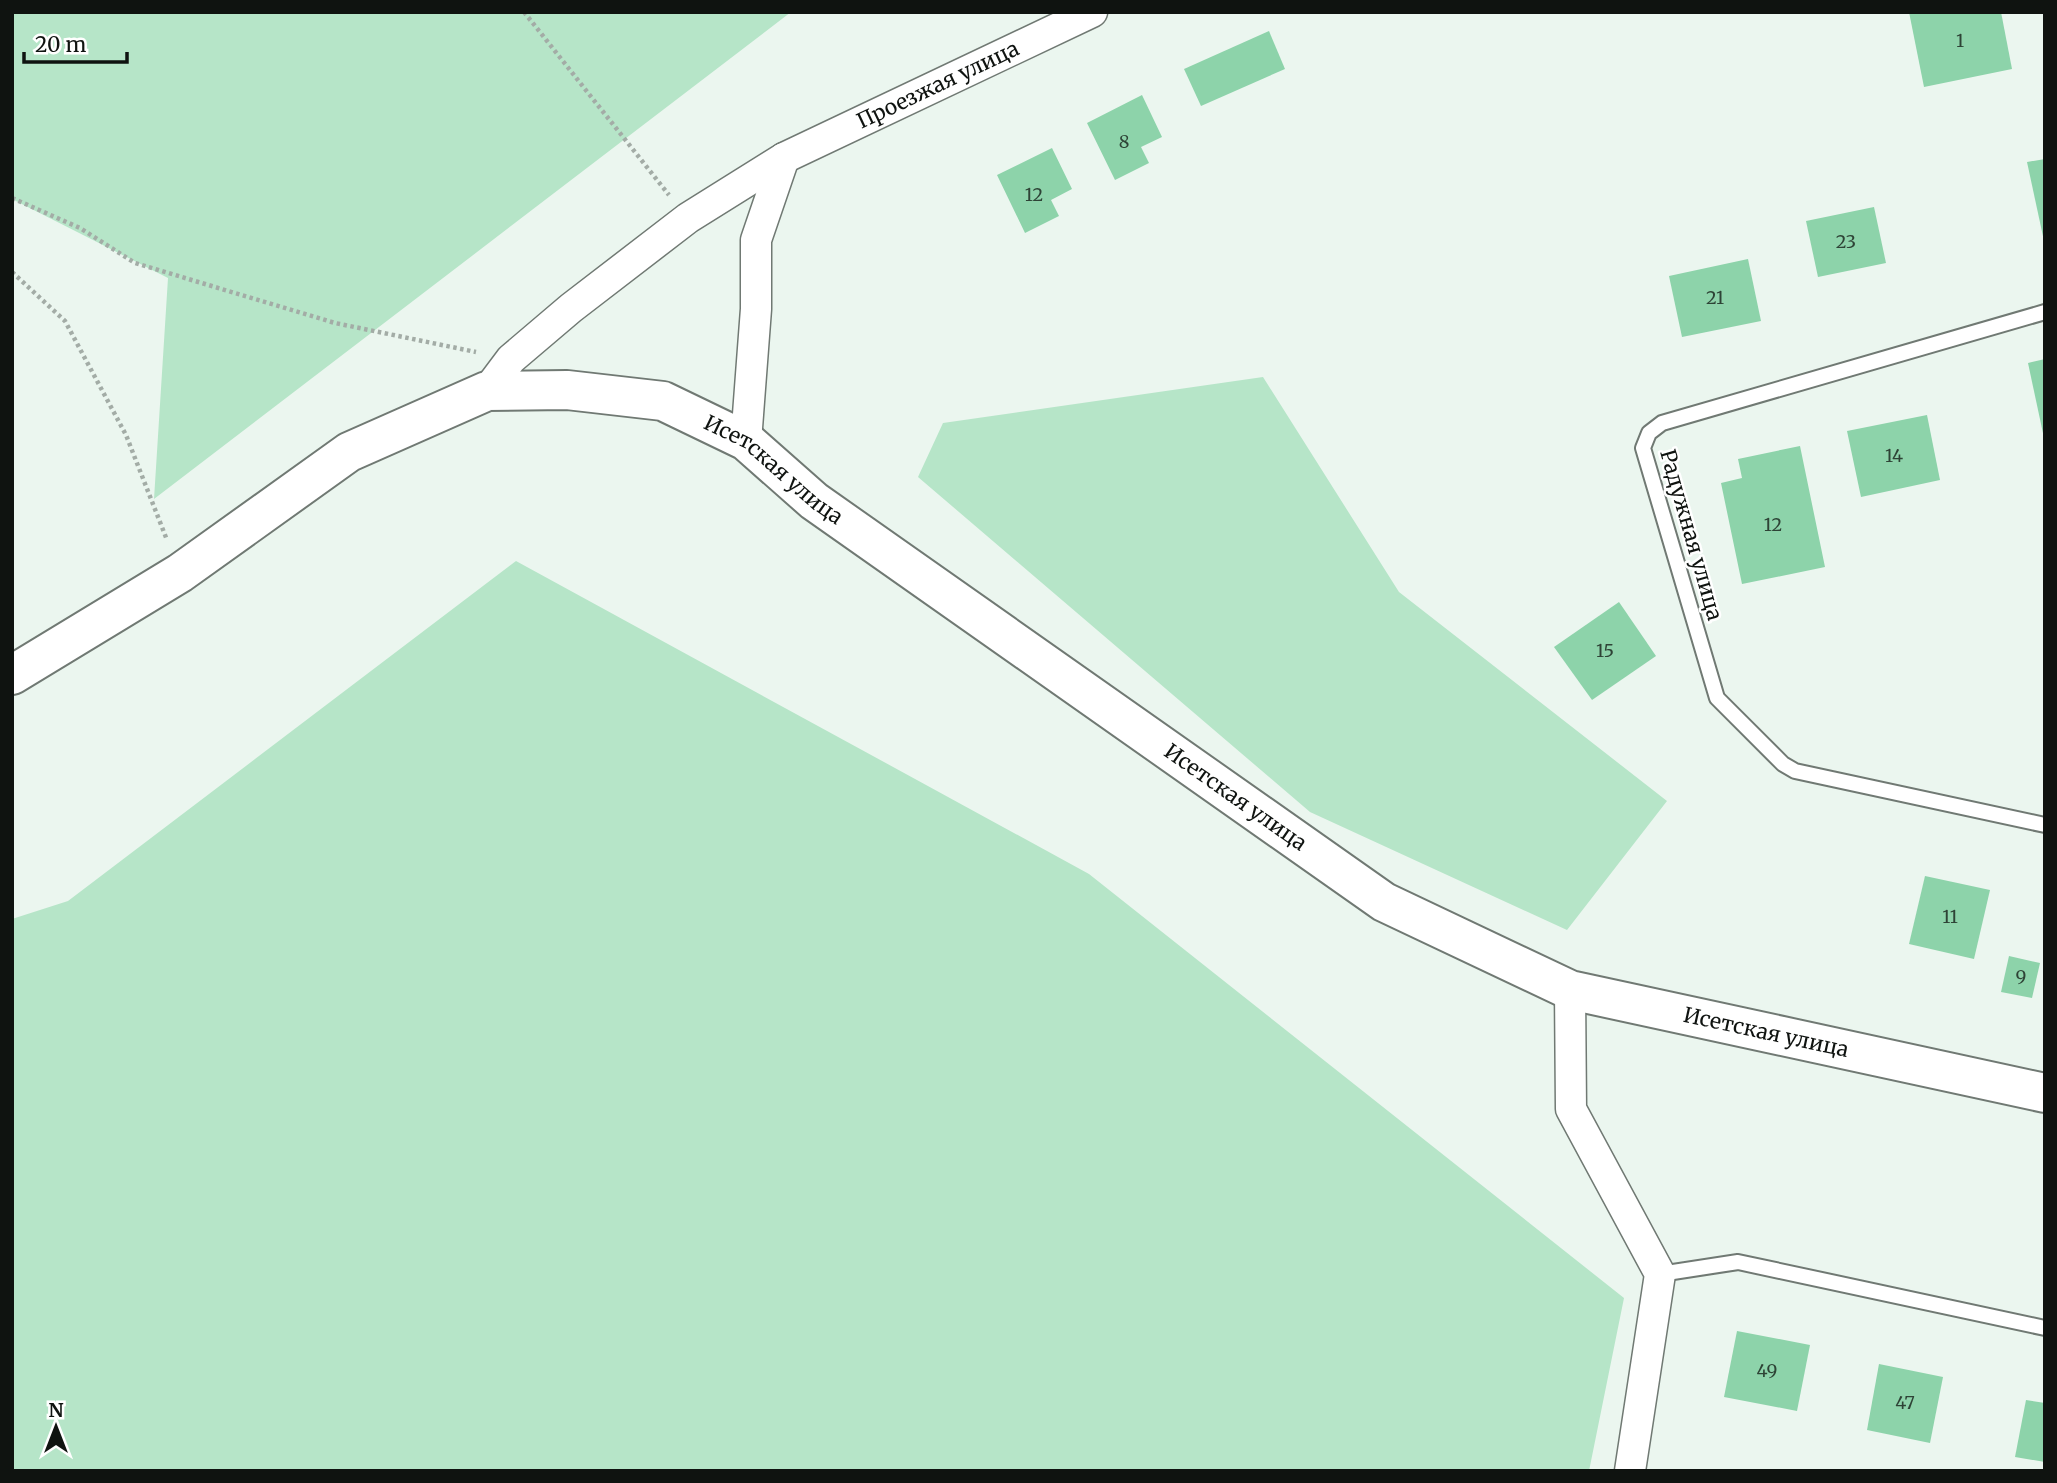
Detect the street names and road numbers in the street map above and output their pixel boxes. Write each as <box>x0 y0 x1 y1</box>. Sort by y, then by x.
street label: Проезжая улица <box>852 35 1023 135</box>
street label: Исетская улица <box>700 409 849 530</box>
street label: Радужная улица <box>1654 446 1729 624</box>
street label: Исетская улица <box>1159 738 1312 857</box>
street label: Исетская улица <box>1681 1001 1851 1063</box>

